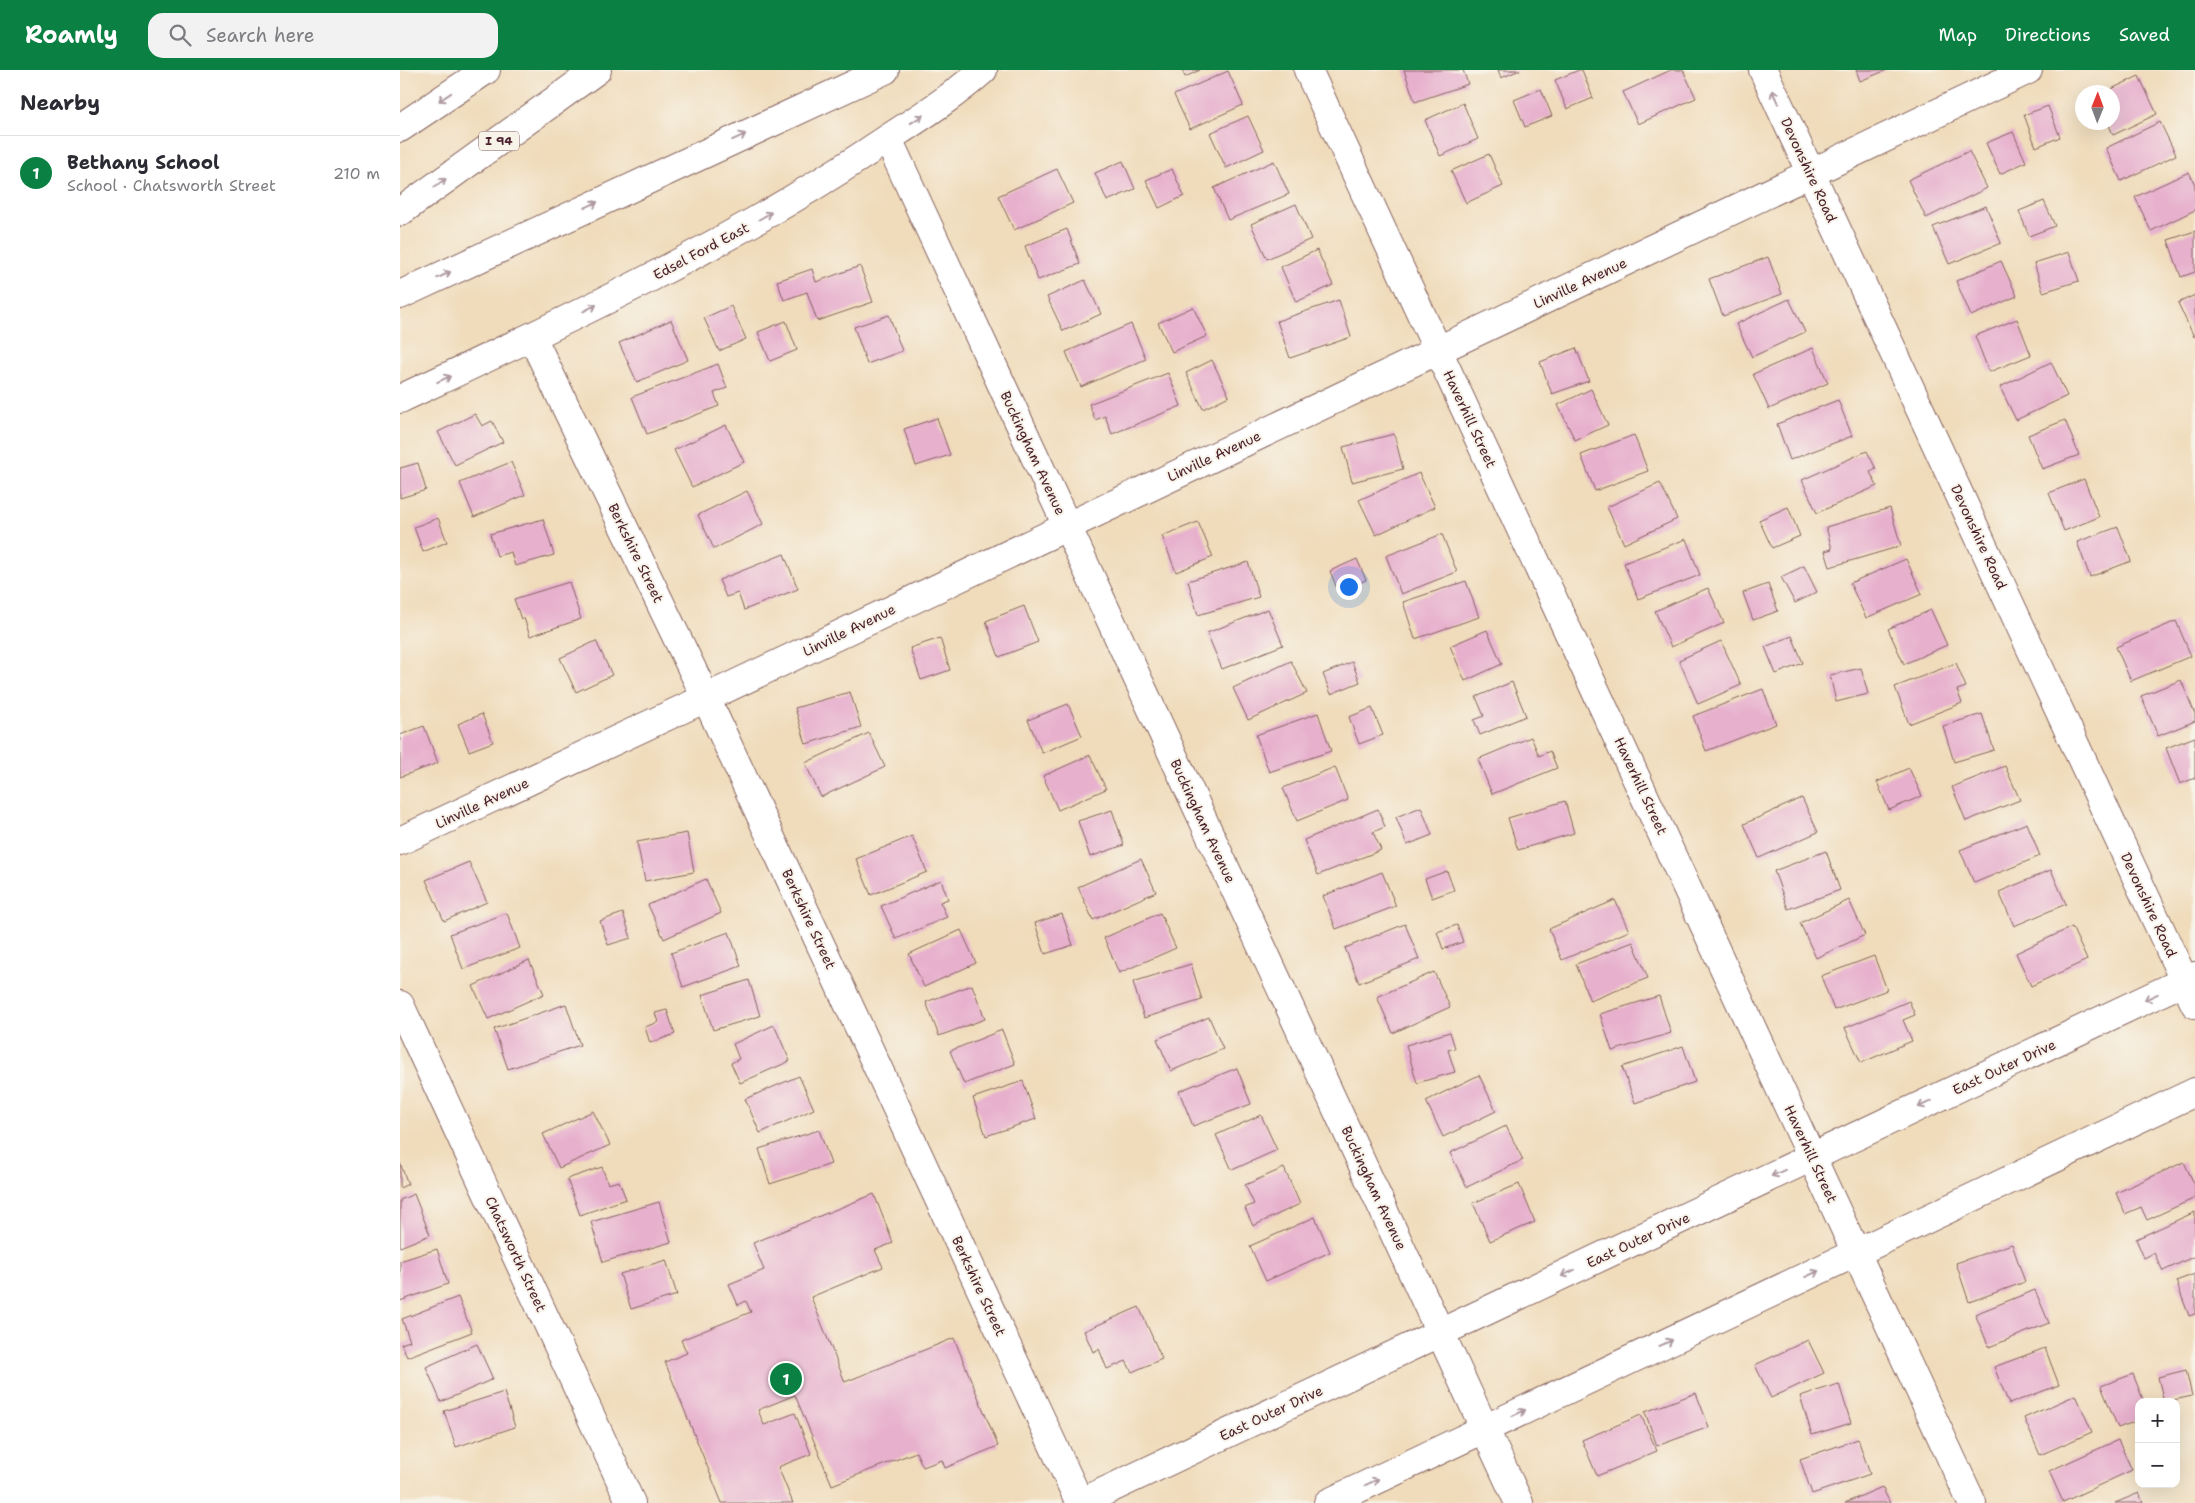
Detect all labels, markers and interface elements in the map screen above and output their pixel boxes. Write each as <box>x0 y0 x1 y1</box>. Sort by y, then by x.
search box <box>148 13 498 58</box>
text: Roamly <box>25 19 118 51</box>
icon: search <box>166 21 194 49</box>
text: Search here <box>206 23 315 48</box>
text: Map <box>1939 23 1977 47</box>
text: Directions <box>2005 23 2091 47</box>
text: Saved <box>2119 23 2170 47</box>
north arrow <box>2075 85 2120 130</box>
text: Nearby <box>20 89 100 117</box>
one-way arrow <box>1770 90 1780 105</box>
one-way arrow <box>439 92 453 102</box>
one-way arrow <box>910 114 924 125</box>
street label: Devonshire Road <box>1777 115 1841 225</box>
road number: I 94 <box>479 131 519 150</box>
one-way arrow <box>731 132 746 142</box>
text: Bethany School <box>67 150 220 175</box>
text: 1 <box>32 163 40 184</box>
text: 210 m <box>333 163 380 184</box>
text: School · Chatsworth Street <box>67 175 276 196</box>
one-way arrow <box>432 178 446 188</box>
one-way arrow <box>583 200 598 210</box>
one-way arrow <box>757 210 771 220</box>
street label: Edsel Ford East <box>650 218 752 284</box>
street label: Linville Avenue <box>1530 253 1630 313</box>
one-way arrow <box>437 270 452 280</box>
one-way arrow <box>583 303 598 313</box>
street label: Haverhill Street <box>1439 367 1501 471</box>
one-way arrow <box>436 373 451 383</box>
street label: Buckingham Avenue <box>996 388 1070 518</box>
street label: Linville Avenue <box>1164 426 1264 486</box>
street label: Devonshire Road <box>1947 482 2011 592</box>
street label: Berkshire Street <box>604 500 668 606</box>
your location <box>1336 574 1362 600</box>
street label: Linville Avenue <box>800 600 898 660</box>
street label: Haverhill Street <box>1610 734 1672 838</box>
street label: Buckingham Avenue <box>1166 756 1240 886</box>
street label: Linville Avenue <box>432 773 532 833</box>
street label: Devonshire Road <box>2117 850 2181 960</box>
street label: Berkshire Street <box>778 866 840 972</box>
one-way arrow <box>2144 993 2159 1002</box>
street label: East Outer Drive <box>1949 1035 2059 1099</box>
one-way arrow <box>1918 1100 1933 1109</box>
street label: Haverhill Street <box>1780 1102 1842 1206</box>
street label: Buckingham Avenue <box>1337 1123 1411 1253</box>
one-way arrow <box>1771 1169 1786 1179</box>
street label: Chatsworth Street <box>481 1193 551 1315</box>
street label: East Outer Drive <box>1583 1208 1693 1272</box>
street label: Berkshire Street <box>948 1233 1010 1339</box>
one-way arrow <box>1805 1268 1820 1278</box>
one-way arrow <box>1561 1269 1576 1278</box>
one-way arrow <box>1658 1338 1673 1348</box>
pin: 1 <box>770 1360 802 1398</box>
street label: East Outer Drive <box>1216 1381 1326 1445</box>
map controls <box>2135 1398 2180 1488</box>
button: + <box>2135 1398 2180 1443</box>
one-way arrow <box>1511 1407 1526 1417</box>
button: − <box>2135 1443 2180 1488</box>
one-way arrow <box>1364 1477 1379 1486</box>

